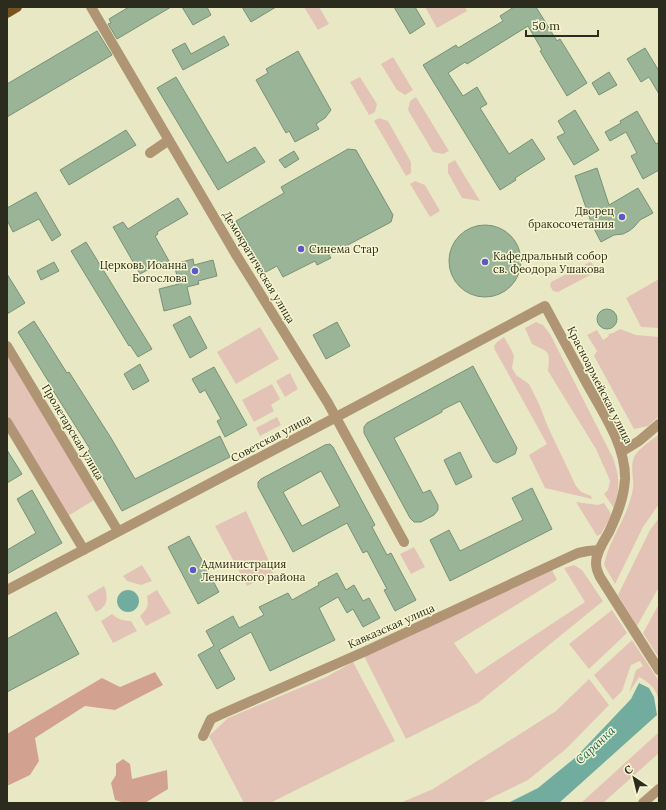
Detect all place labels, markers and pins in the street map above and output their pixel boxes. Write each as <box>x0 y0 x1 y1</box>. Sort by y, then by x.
place label: Дворец бракосочетания <box>528 204 614 231</box>
marker: Дворец бракосочетания <box>617 212 627 222</box>
place label: Синема Стар <box>309 242 379 256</box>
marker: Синема Стар <box>296 244 306 254</box>
place label: Кафедральный собор св. Феодора Ушакова <box>493 249 608 276</box>
marker: Кафедральный собор св. Феодора Ушакова <box>480 257 490 267</box>
place label: Церковь Иоанна Богослова <box>100 258 187 285</box>
marker: Церковь Иоанна Богослова <box>190 266 200 276</box>
place label: Администрация Ленинского района <box>200 557 306 584</box>
marker: Администрация Ленинского района <box>188 565 198 575</box>

